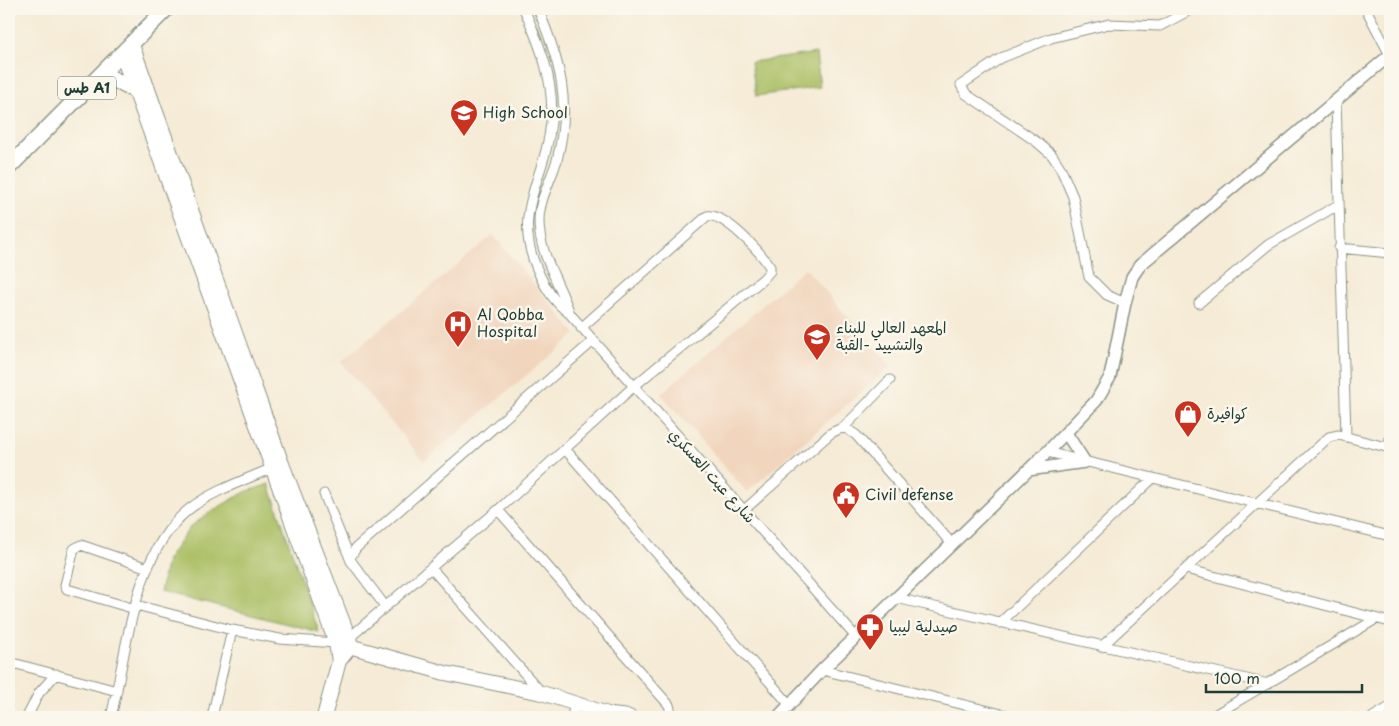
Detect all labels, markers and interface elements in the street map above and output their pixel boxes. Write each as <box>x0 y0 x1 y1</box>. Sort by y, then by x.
road number: طس A1 <box>58 76 116 100</box>
school or university icon: High School <box>449 98 479 137</box>
place label: High School <box>483 100 568 123</box>
place label: Al Qobba Hospital <box>477 302 545 342</box>
hospital icon: Al Qobba Hospital <box>443 309 473 348</box>
place label: المعهد العالي للبناء والتشييد -القبة <box>836 315 946 355</box>
school or university icon: المعهد العالي للبناء والتشييد -القبة <box>802 322 832 361</box>
shop icon: كوافيرة <box>1173 399 1203 438</box>
place label: كوافيرة <box>1207 401 1248 424</box>
street label: شارع عيت العسكري <box>664 423 762 528</box>
public building icon: Civil defense <box>831 480 861 519</box>
place label: Civil defense <box>865 482 954 505</box>
pharmacy icon: صيدلية ليبيا <box>855 612 885 651</box>
place label: صيدلية ليبيا <box>889 614 958 637</box>
scale bar <box>1206 661 1363 693</box>
text: 100 m <box>1214 666 1260 689</box>

